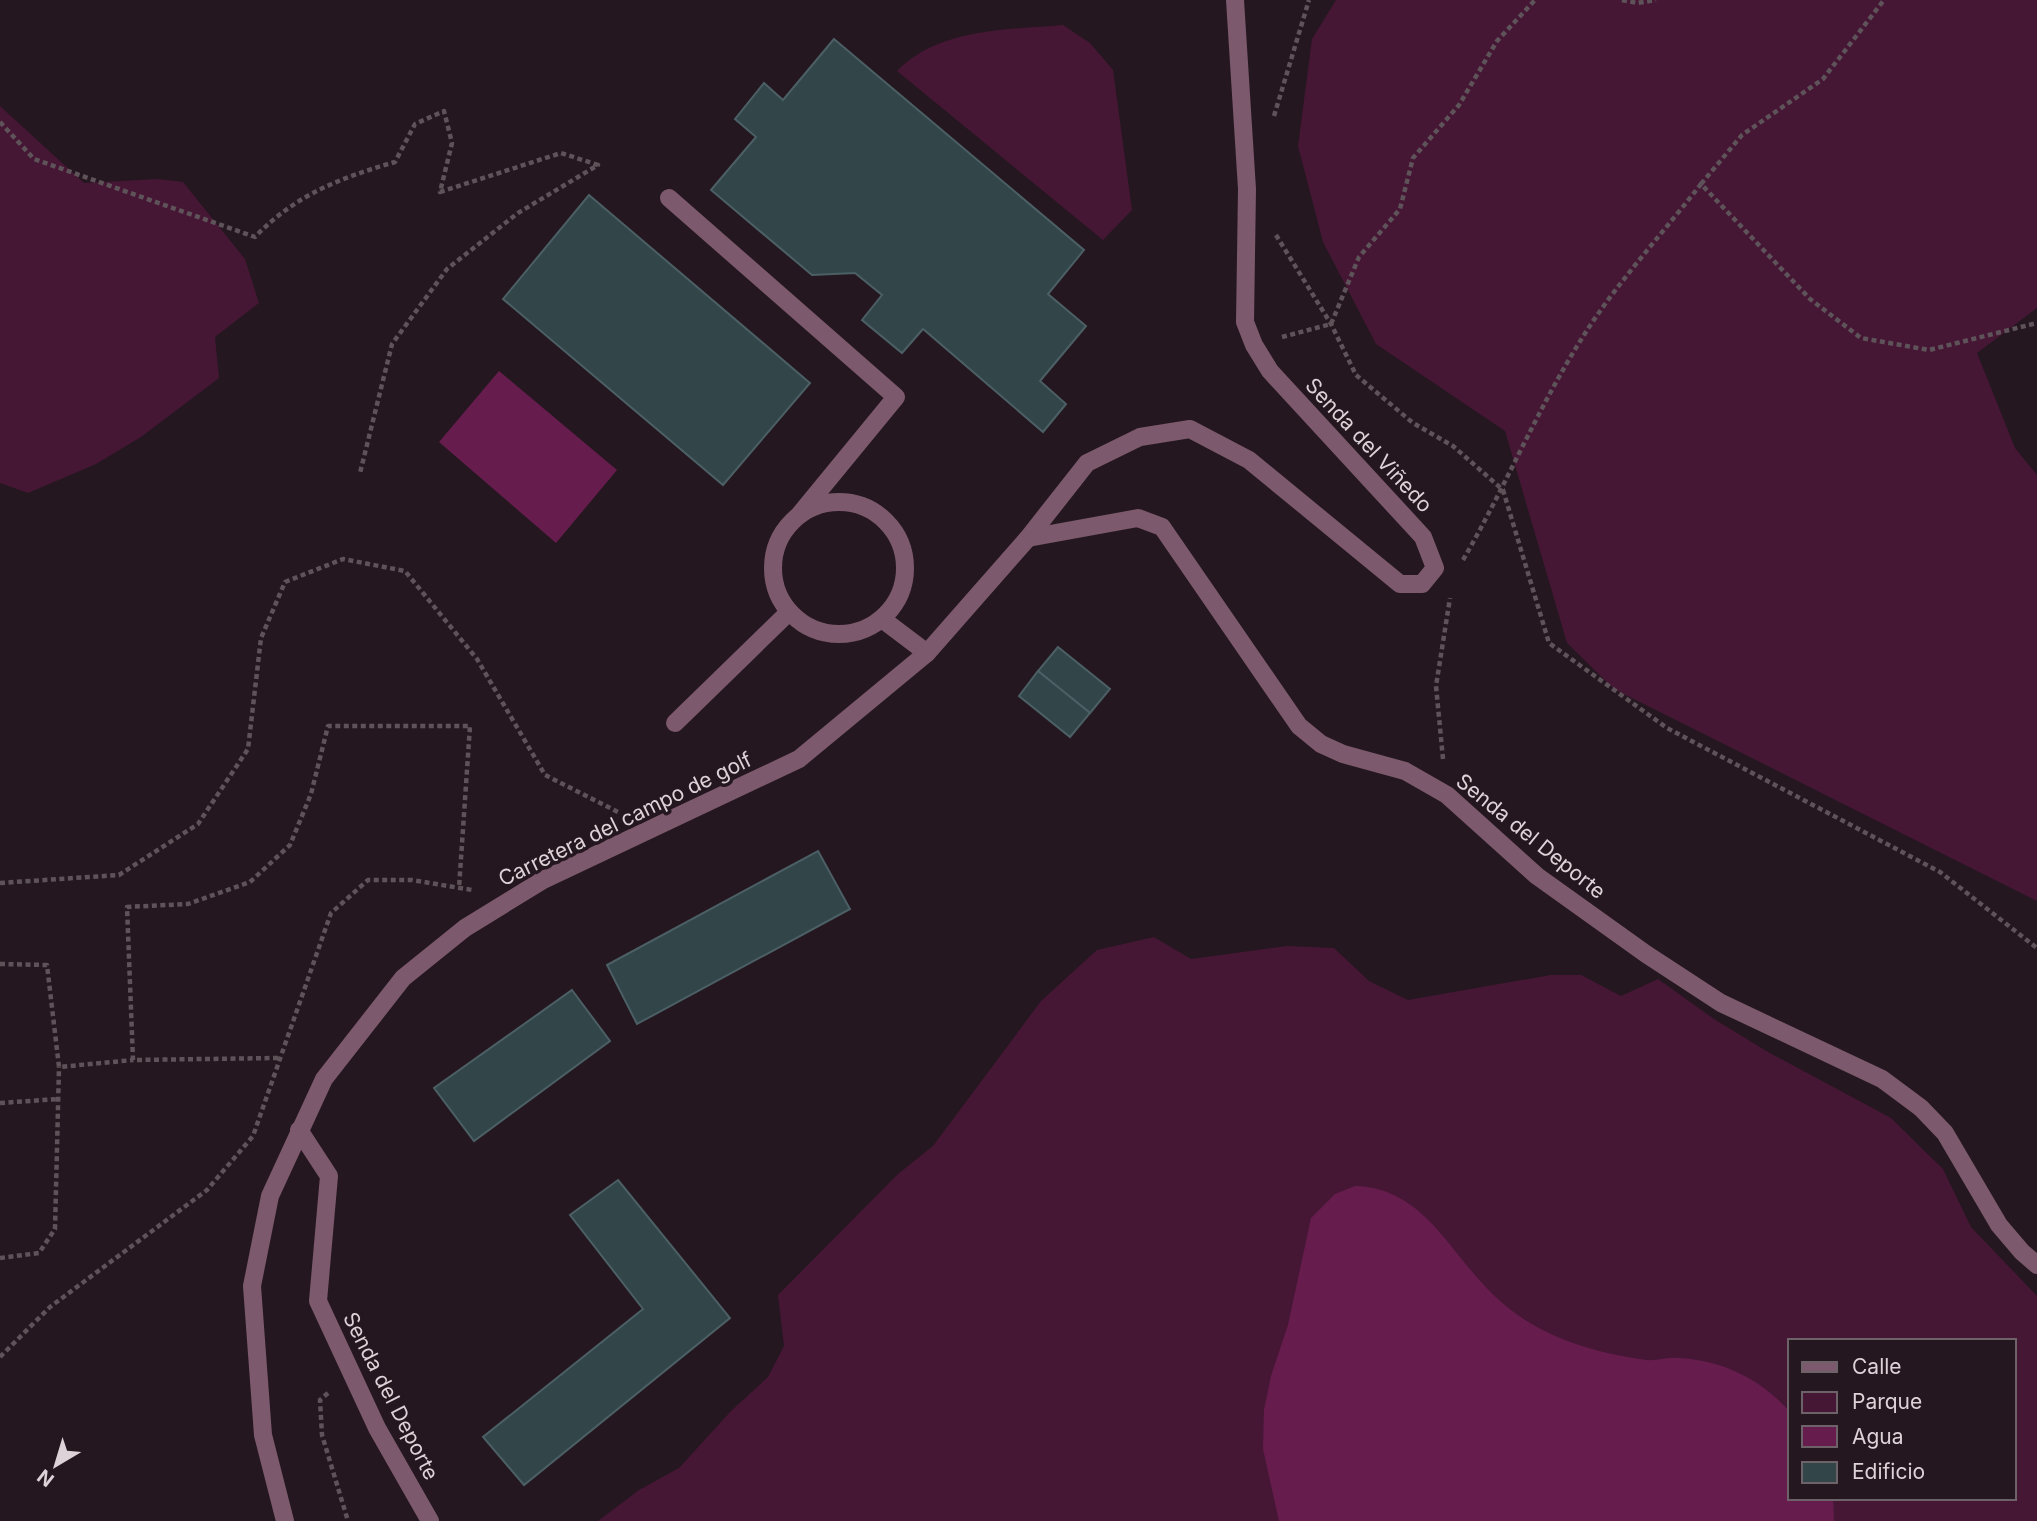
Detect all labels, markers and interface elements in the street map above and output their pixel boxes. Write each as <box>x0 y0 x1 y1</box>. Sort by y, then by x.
street label: Senda del Viñedo <box>1300 373 1438 517</box>
street label: Carretera del campo de golf <box>494 747 756 891</box>
street label: Senda del Deporte <box>1451 768 1611 904</box>
street label: Senda del Deporte <box>338 1308 444 1484</box>
legend <box>1788 1339 2016 1500</box>
text: Calle <box>1852 1354 1902 1379</box>
text: Parque <box>1852 1389 1922 1414</box>
text: Agua <box>1852 1424 1904 1449</box>
north arrow <box>21 1430 91 1500</box>
text: Edificio <box>1852 1459 1925 1484</box>
text: N <box>33 1464 59 1492</box>

